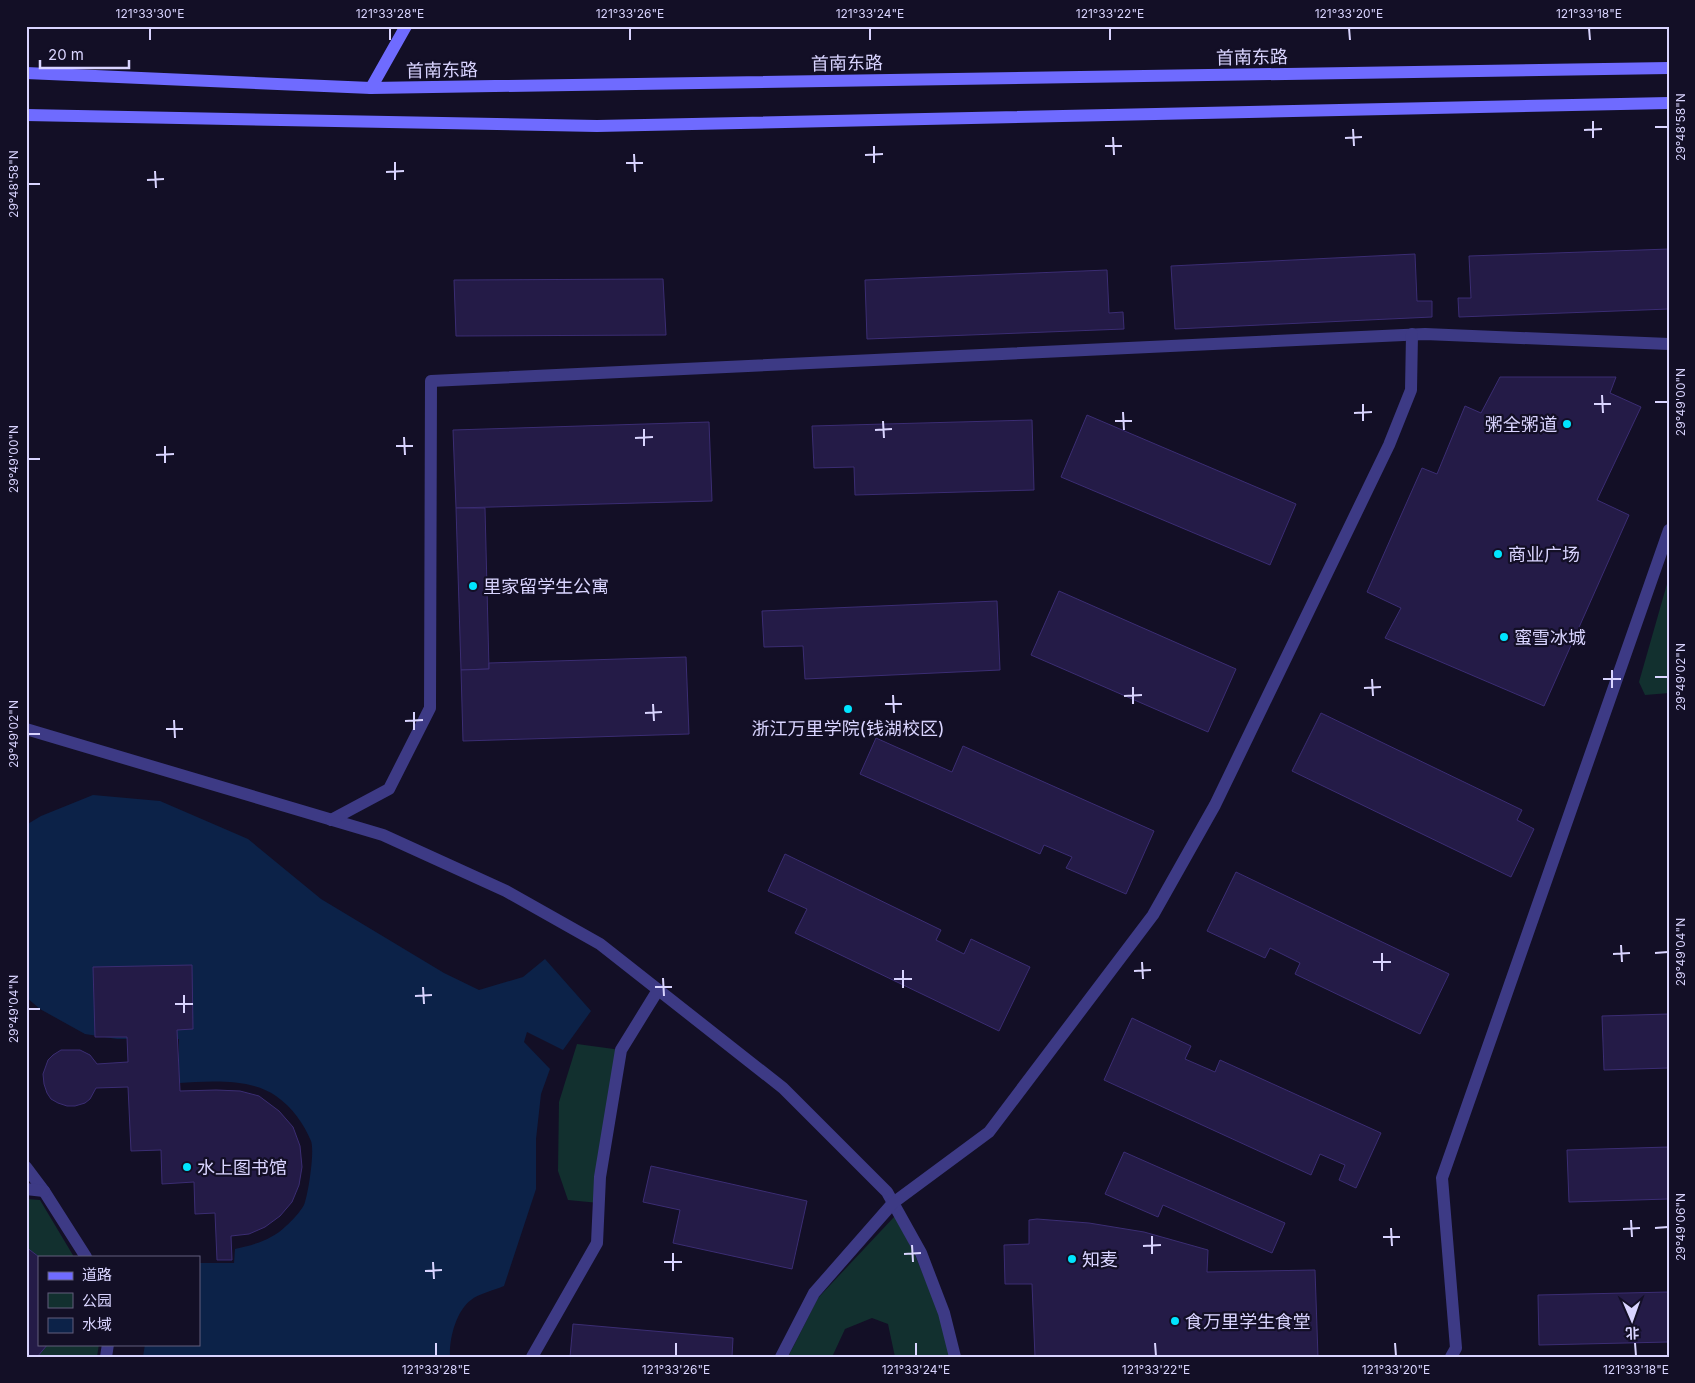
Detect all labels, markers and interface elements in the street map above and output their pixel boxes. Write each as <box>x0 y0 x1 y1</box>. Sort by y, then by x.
text: 121°33'30"E <box>116 6 184 21</box>
text: 121°33'28"E <box>356 6 424 21</box>
text: 121°33'26"E <box>596 6 664 21</box>
text: 121°33'24"E <box>836 6 904 21</box>
text: 121°33'22"E <box>1076 6 1144 21</box>
text: 121°33'20"E <box>1315 6 1383 21</box>
text: 121°33'18"E <box>1556 6 1622 21</box>
scale bar <box>40 38 129 70</box>
text: 20 m <box>48 45 84 64</box>
street label: 首南东路 <box>1216 46 1288 68</box>
street label: 首南东路 <box>811 52 883 74</box>
street label: 首南东路 <box>406 59 478 81</box>
text: 29°48'58"N <box>1673 93 1688 161</box>
text: 29°48'58"N <box>6 150 21 218</box>
text: 29°49'00"N <box>1673 368 1688 436</box>
place label: 粥全粥道 <box>1485 414 1557 435</box>
marker: 粥全粥道 <box>1561 418 1573 430</box>
text: 29°49'00"N <box>6 425 21 493</box>
place label: 商业广场 <box>1508 544 1580 565</box>
marker: 商业广场 <box>1492 548 1504 560</box>
place label: 里家留学生公寓 <box>483 576 609 597</box>
marker: 里家留学生公寓 <box>467 580 479 592</box>
place label: 蜜雪冰城 <box>1514 627 1586 648</box>
marker: 蜜雪冰城 <box>1498 631 1510 643</box>
text: 29°49'02"N <box>1673 643 1688 711</box>
text: 29°49'02"N <box>6 700 21 768</box>
marker: 浙江万里学院(钱湖校区) <box>842 703 854 715</box>
place label: 浙江万里学院(钱湖校区) <box>751 718 945 739</box>
text: 29°49'04"N <box>1673 918 1688 986</box>
text: 29°49'04"N <box>6 975 21 1043</box>
place label: 水上图书馆 <box>197 1157 287 1178</box>
marker: 水上图书馆 <box>181 1161 193 1173</box>
text: 29°49'06"N <box>1673 1193 1688 1261</box>
place label: 知麦 <box>1082 1249 1118 1270</box>
marker: 知麦 <box>1066 1253 1078 1265</box>
legend <box>38 1256 200 1346</box>
text: 道路 <box>82 1265 112 1284</box>
text: 公园 <box>82 1291 112 1310</box>
north arrow <box>1608 1296 1658 1346</box>
place label: 食万里学生食堂 <box>1185 1311 1311 1332</box>
text: 水域 <box>82 1315 112 1334</box>
marker: 食万里学生食堂 <box>1169 1315 1181 1327</box>
text: 北 <box>1625 1325 1640 1342</box>
text: 121°33'28"E <box>402 1362 470 1377</box>
text: 121°33'26"E <box>642 1362 710 1377</box>
text: 121°33'24"E <box>882 1362 950 1377</box>
text: 121°33'22"E <box>1122 1362 1190 1377</box>
text: 121°33'20"E <box>1362 1362 1430 1377</box>
text: 121°33'18"E <box>1603 1362 1669 1377</box>

